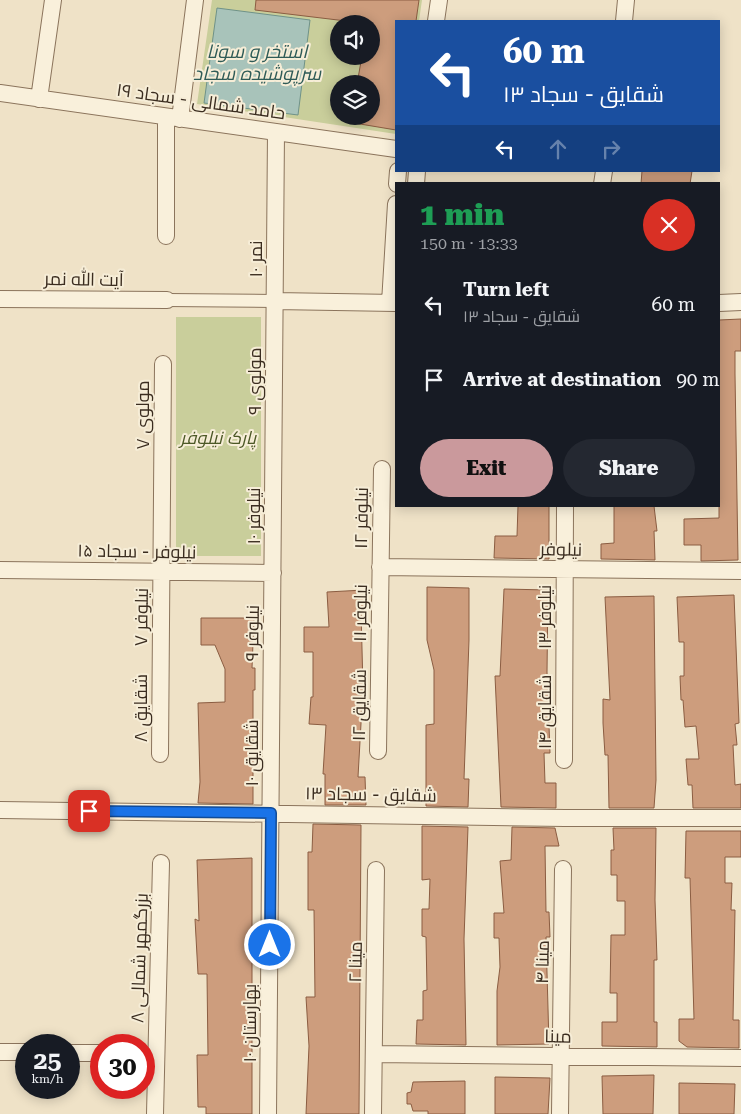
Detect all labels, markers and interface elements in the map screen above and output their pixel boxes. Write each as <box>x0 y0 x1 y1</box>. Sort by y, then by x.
map controls <box>330 15 380 125</box>
button: sound <box>330 15 380 65</box>
text: 60 m <box>503 31 585 72</box>
water label: استخر و سونا سرپوشیده سجاد <box>193 40 322 86</box>
icon: left <box>420 40 485 105</box>
button: layers <box>330 75 380 125</box>
street label: حامد شمالی - سجاد ۱۹ <box>115 79 287 124</box>
text: شقایق - سجاد ۱۳ <box>503 82 664 107</box>
icon: left <box>491 135 519 163</box>
icon: ahead <box>544 135 572 163</box>
icon: right <box>597 135 625 163</box>
text: 1 min <box>420 197 504 232</box>
button: close <box>643 199 695 251</box>
text: 150 m · 13:33 <box>420 234 518 253</box>
street label: نمر ۱۰ <box>245 241 267 277</box>
street label: آیت الله نمر <box>43 267 124 291</box>
text: Turn left <box>463 278 549 301</box>
icon: left <box>420 291 448 319</box>
text: 60 m <box>652 293 695 316</box>
text: شقایق - سجاد ۱۳ <box>463 307 580 326</box>
street label: مولوی ۹ <box>244 347 266 415</box>
icon: arrive <box>420 366 448 394</box>
text: Arrive at destination <box>463 368 661 391</box>
text: 90 m <box>676 368 720 391</box>
street label: مولوی ۷ <box>132 380 154 450</box>
park label: پارک نیلوفر <box>178 427 257 450</box>
button: Exit <box>420 439 553 497</box>
button: Share <box>563 439 695 497</box>
street label: نیلوفر ۱۲ <box>350 487 373 549</box>
street label: نیلوفر ۱۰ <box>243 488 265 544</box>
street label: نیلوفر <box>539 538 582 561</box>
street label: نیلوفر - سجاد ۱۵ <box>77 539 197 564</box>
street label: نیلوفر ۱۱ <box>349 584 372 642</box>
street label: نیلوفر ۱۳ <box>534 585 556 649</box>
street label: نیلوفر ۷ <box>130 588 153 646</box>
street label: نیلوفر ۹ <box>241 605 264 661</box>
street label: شقایق ۱۲ <box>348 669 372 741</box>
street label: شقایق ۸ <box>130 674 153 742</box>
street label: شقایق ۱۴ <box>534 675 557 749</box>
street label: شقایق ۱۰ <box>241 719 264 787</box>
street label: شقایق - سجاد ۱۳ <box>305 782 437 808</box>
pin <box>68 790 110 832</box>
icon: arrive <box>75 797 103 825</box>
street label: بزرگمهر شمالی ۸ <box>126 893 153 1023</box>
position arrow <box>243 918 295 970</box>
street label: مینا ۴ <box>531 940 553 984</box>
street label: مینا ۲ <box>344 941 366 983</box>
street label: بهارستان ۱۰ <box>239 984 261 1062</box>
street label: مینا <box>544 1025 572 1047</box>
speed limit sign: 30 <box>90 1034 155 1099</box>
text: 25 <box>33 1046 62 1075</box>
text: km/h <box>31 1072 64 1086</box>

